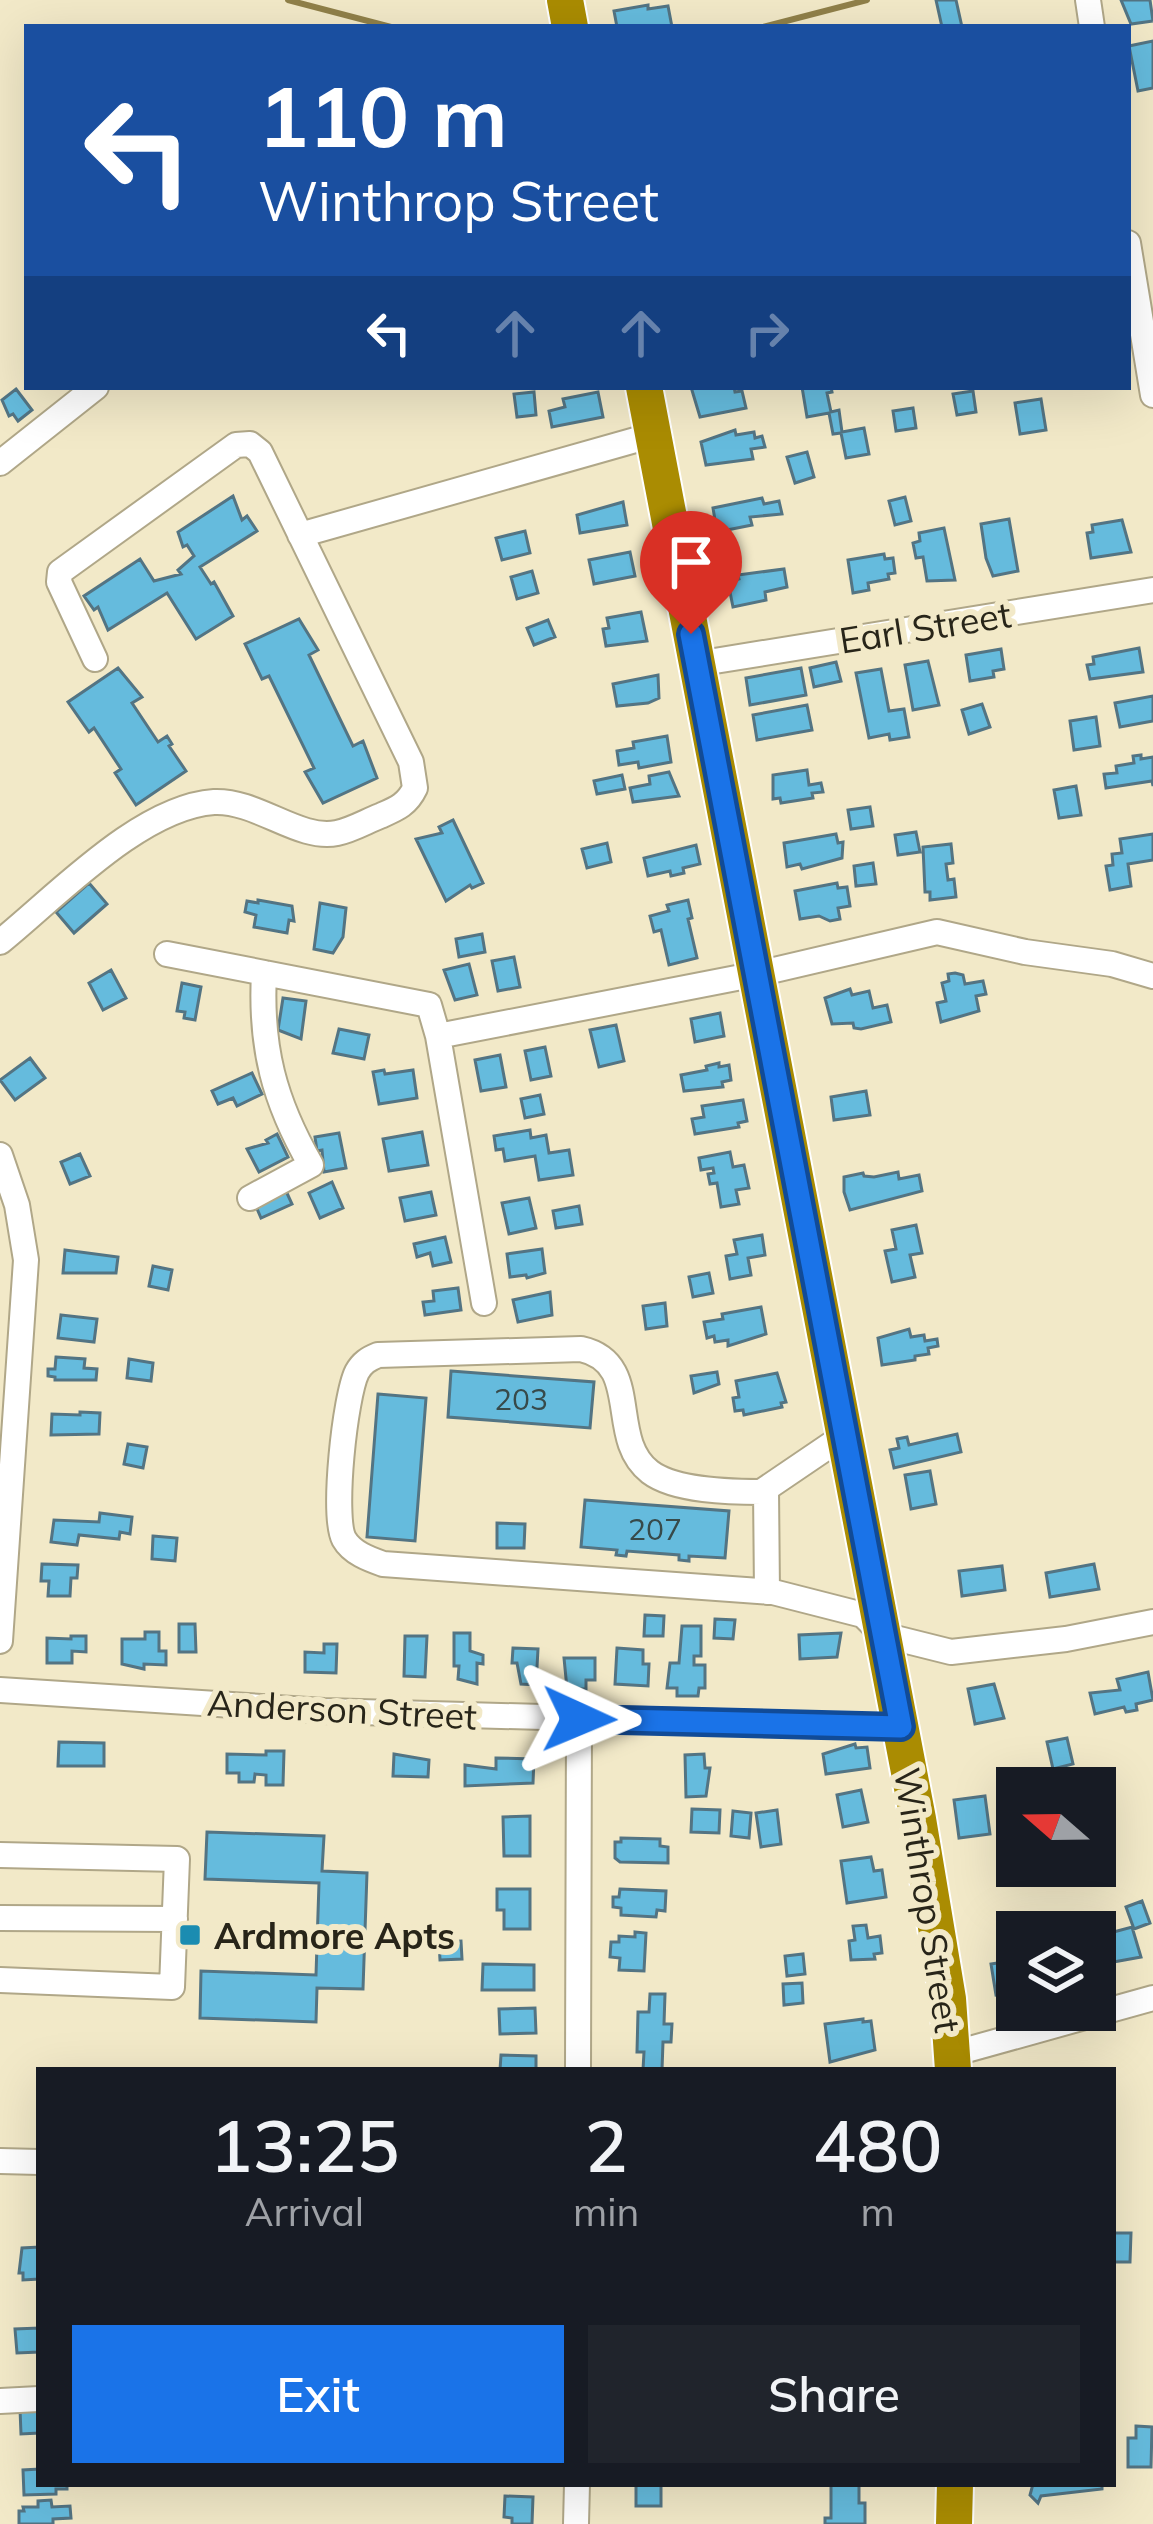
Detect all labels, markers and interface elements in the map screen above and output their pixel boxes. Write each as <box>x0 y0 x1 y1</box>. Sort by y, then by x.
text: 110 m <box>258 63 508 168</box>
icon: left <box>60 72 216 228</box>
text: Winthrop Street <box>258 167 659 235</box>
icon: left <box>356 300 422 366</box>
icon: ahead <box>482 300 548 366</box>
icon: ahead <box>608 300 674 366</box>
icon: right <box>734 300 800 366</box>
pin <box>640 511 742 634</box>
icon: arrive <box>658 529 724 595</box>
street label: Earl Street <box>836 591 1014 663</box>
house number: 203 <box>494 1380 548 1418</box>
house number: 207 <box>628 1510 682 1548</box>
position arrow <box>516 1656 642 1782</box>
street label: Anderson Street <box>206 1679 478 1739</box>
street label: Winthrop Street <box>885 1764 971 2036</box>
north arrow <box>996 1767 1116 1887</box>
map controls <box>996 1767 1116 2031</box>
button: layers <box>996 1911 1116 2031</box>
place label: Ardmore Apts <box>214 1913 455 1958</box>
marker: Ardmore Apts <box>177 1922 203 1948</box>
text: 13:25 <box>210 2100 399 2190</box>
text: 2 <box>585 2100 628 2190</box>
text: 480 <box>813 2100 942 2190</box>
text: Arrival <box>245 2187 364 2236</box>
text: min <box>573 2187 639 2236</box>
text: m <box>861 2187 895 2236</box>
button: Exit <box>72 2325 564 2463</box>
button: Share <box>588 2325 1080 2463</box>

